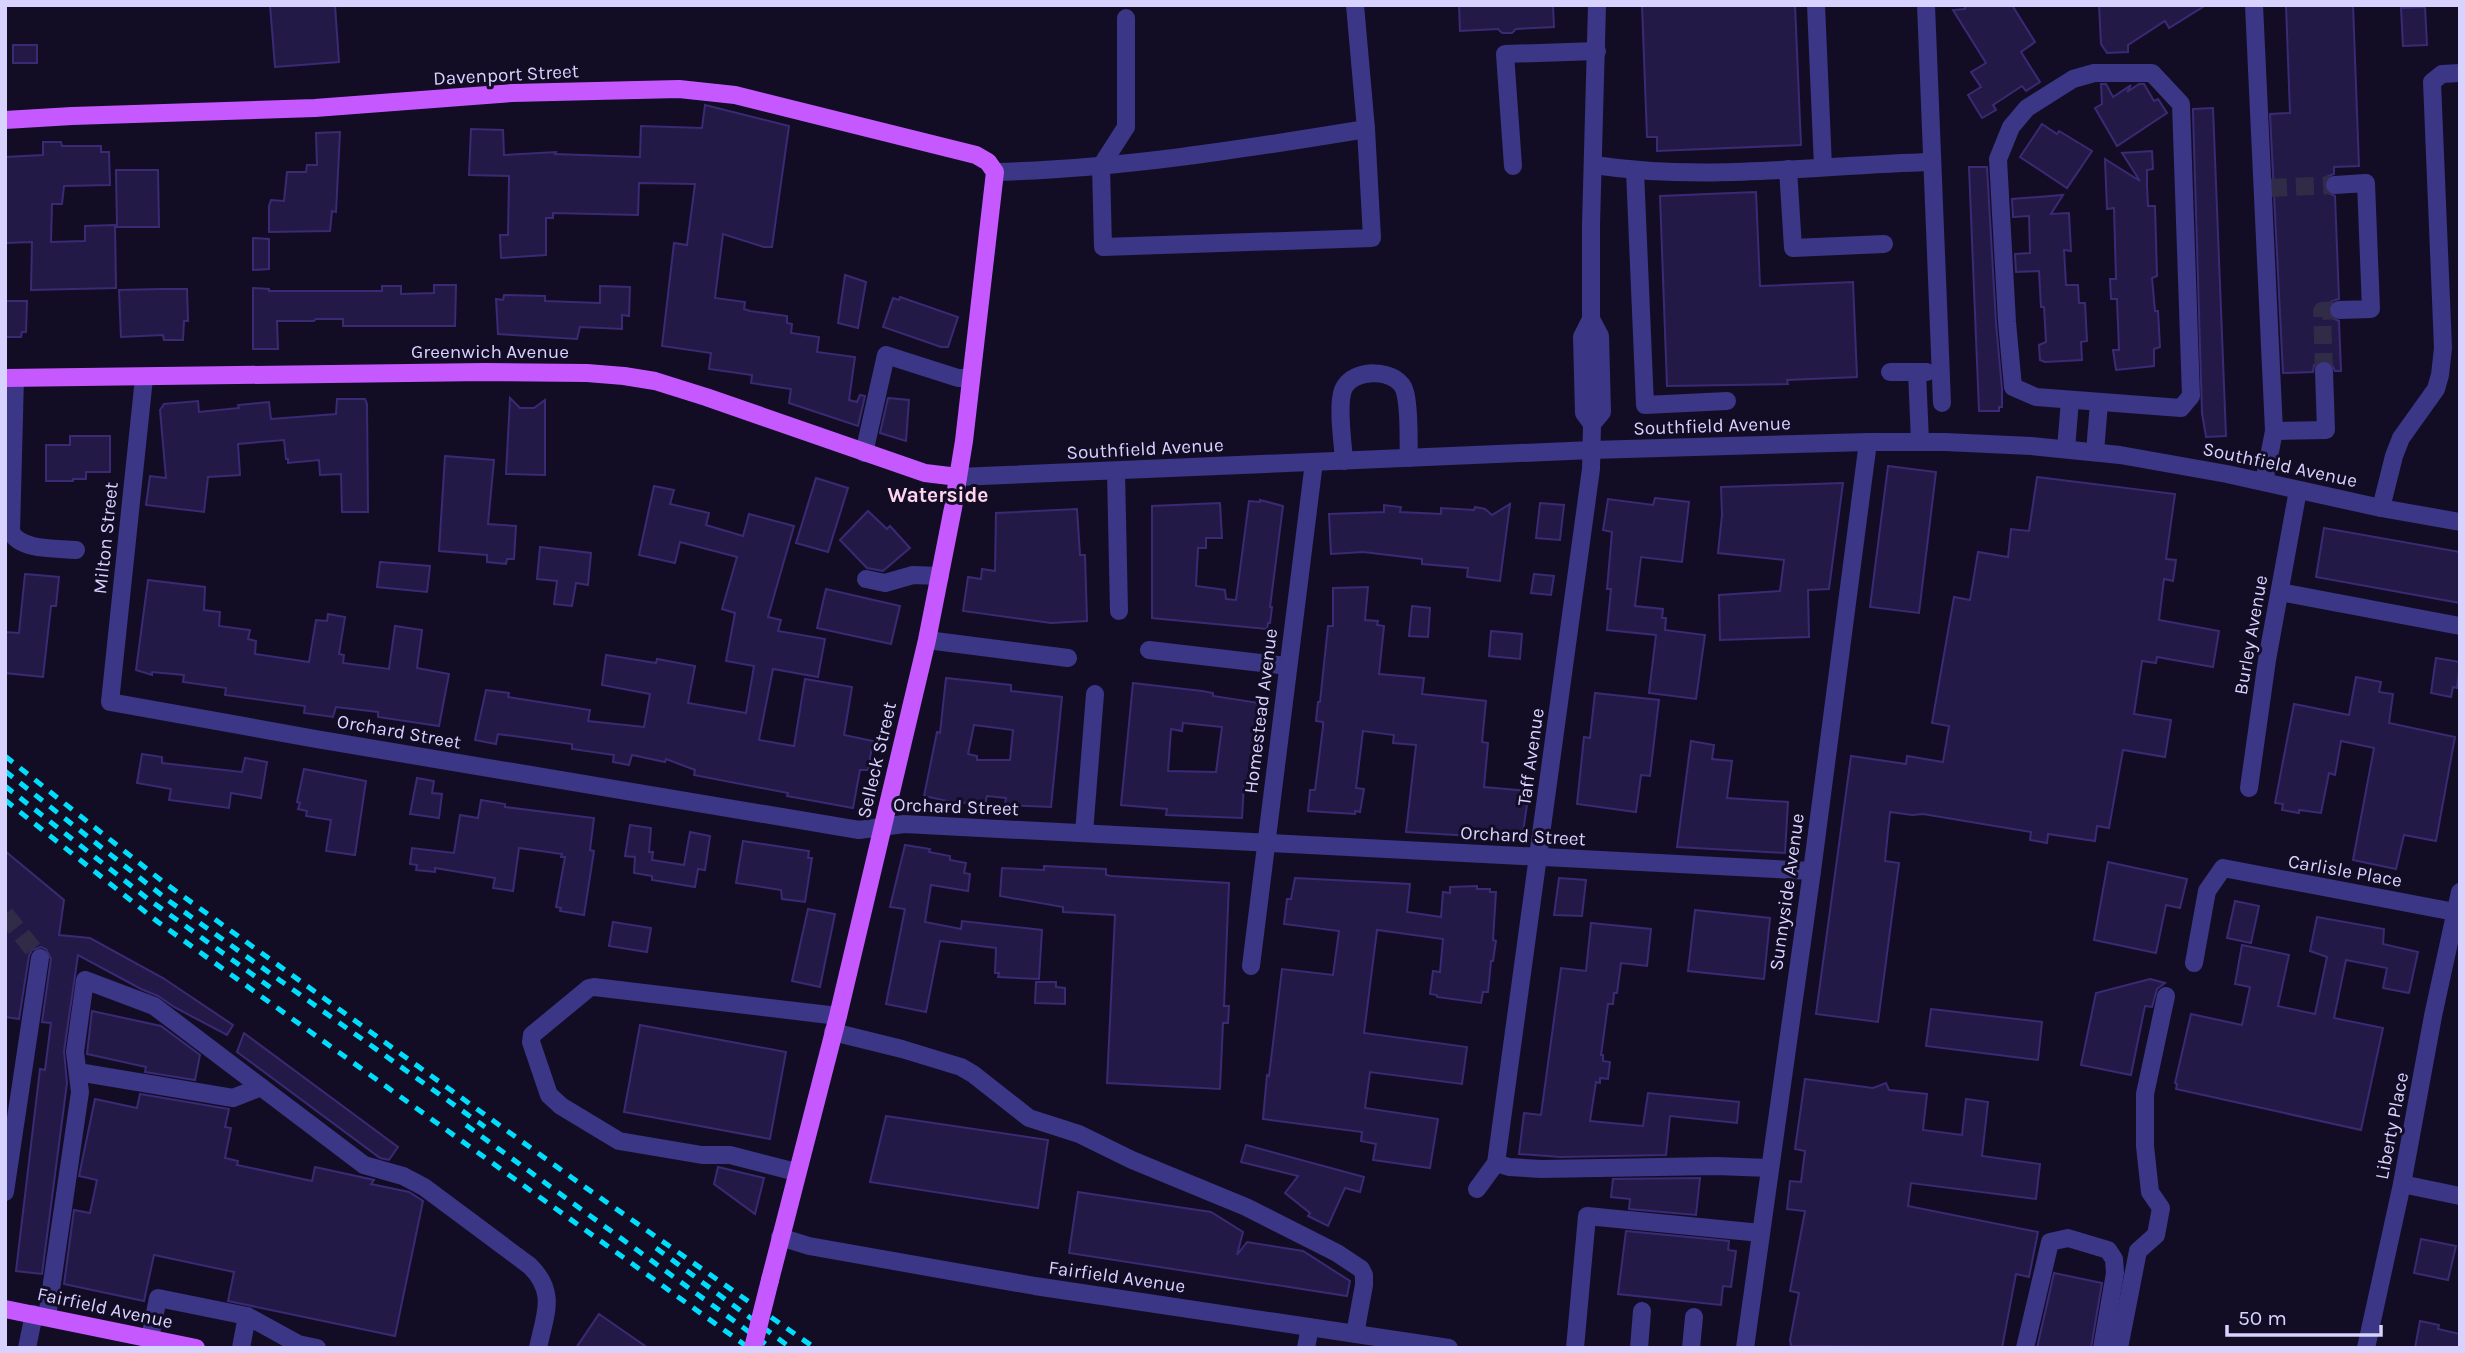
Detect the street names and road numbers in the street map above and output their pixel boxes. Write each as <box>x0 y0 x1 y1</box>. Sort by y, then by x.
street label: Davenport Street <box>433 60 579 90</box>
street label: Greenwich Avenue <box>411 341 569 363</box>
street label: Southfield Avenue <box>1633 412 1791 440</box>
street label: Southfield Avenue <box>1066 434 1224 464</box>
street label: Southfield Avenue <box>2201 438 2359 492</box>
street label: Milton Street <box>89 481 123 595</box>
street label: Burley Avenue <box>2230 573 2272 697</box>
street label: Homestead Avenue <box>1240 627 1282 795</box>
street label: Selleck Street <box>853 700 901 820</box>
street label: Taff Avenue <box>1513 707 1549 807</box>
street label: Orchard Street <box>335 710 463 754</box>
street label: Orchard Street <box>893 794 1019 820</box>
street label: Sunnyside Avenue <box>1765 812 1809 972</box>
street label: Orchard Street <box>1460 822 1586 850</box>
street label: Carlisle Place <box>2286 850 2404 892</box>
street label: Liberty Place <box>2371 1071 2413 1181</box>
street label: Fairfield Avenue <box>1047 1257 1187 1297</box>
street label: Fairfield Avenue <box>35 1283 175 1333</box>

